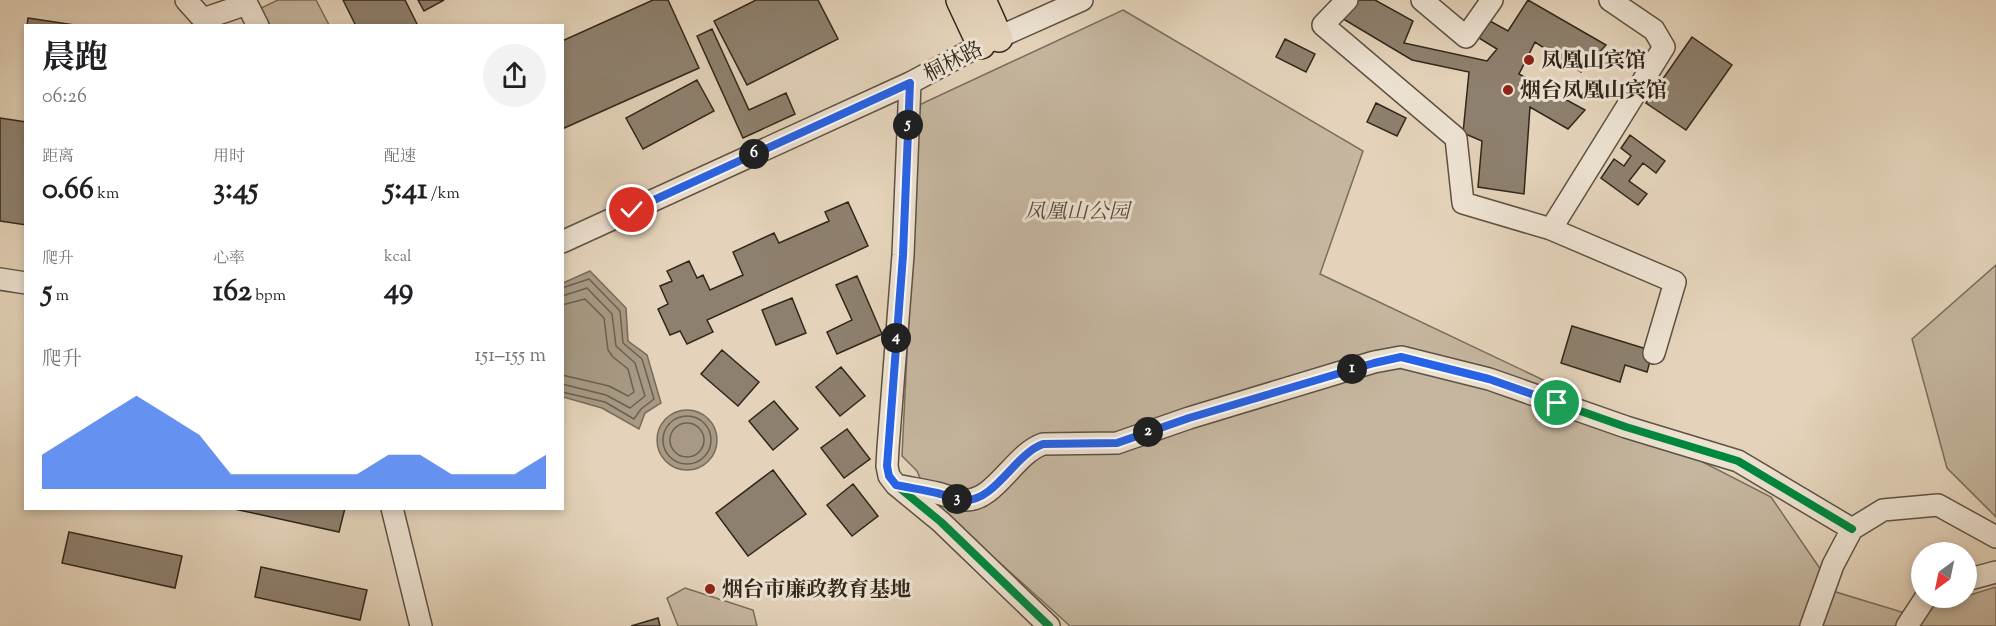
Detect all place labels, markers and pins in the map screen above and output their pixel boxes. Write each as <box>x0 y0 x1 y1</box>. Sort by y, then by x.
place label: 凤凰山宾馆 <box>1541 47 1646 77</box>
marker: 凤凰山宾馆 <box>1522 53 1536 67</box>
place label: 烟台凤凰山宾馆 <box>1520 77 1667 107</box>
marker: 烟台凤凰山宾馆 <box>1501 83 1515 97</box>
pin: 5 <box>893 110 923 140</box>
pin: 6 <box>739 139 769 169</box>
pin <box>606 184 657 235</box>
pin: 4 <box>881 323 911 353</box>
pin: 1 <box>1337 354 1367 384</box>
pin <box>1531 377 1582 428</box>
pin: 2 <box>1133 417 1163 447</box>
pin: 3 <box>942 484 972 514</box>
place label: 烟台市廉政教育基地 <box>722 576 911 606</box>
marker: 烟台市廉政教育基地 <box>703 582 717 596</box>

